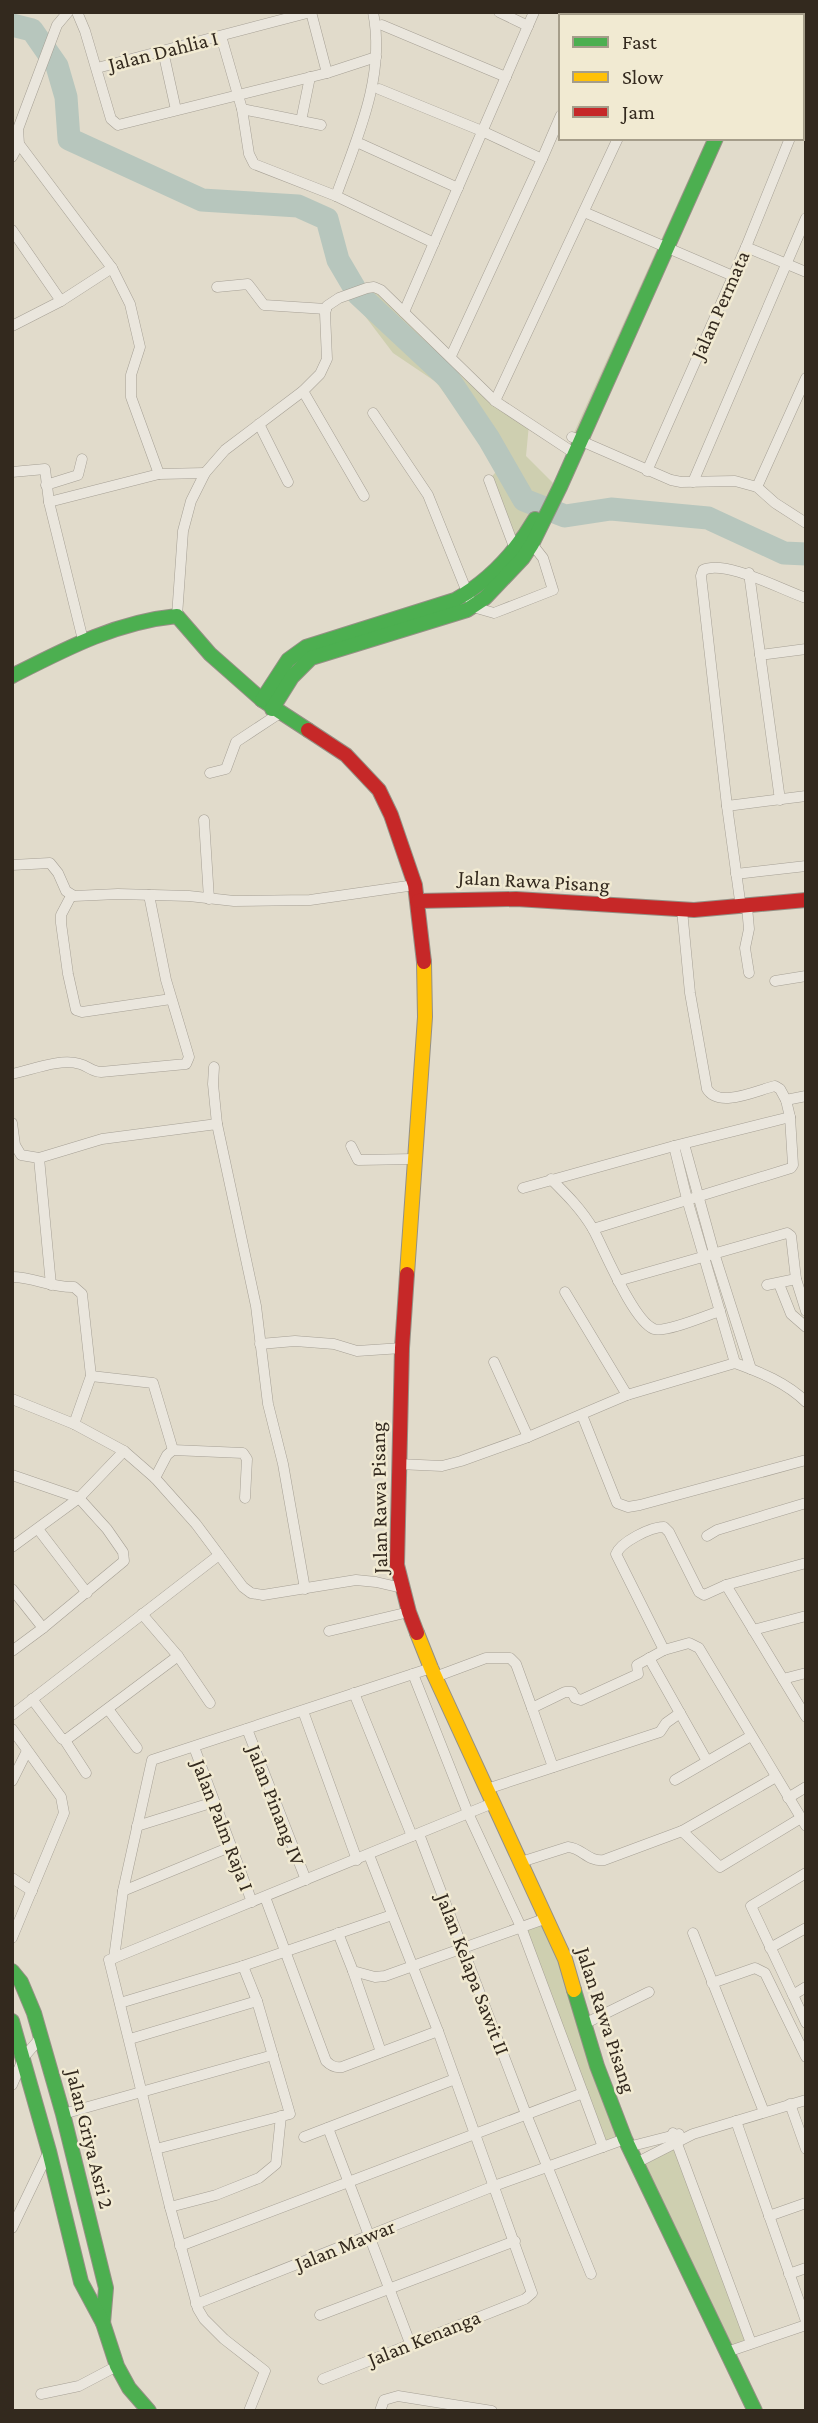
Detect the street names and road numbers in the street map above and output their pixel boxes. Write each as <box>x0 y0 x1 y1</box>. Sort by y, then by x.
street label: Jalan Dahlia I <box>104 26 220 77</box>
street label: Jalan Permata <box>685 247 755 365</box>
street label: Jalan Rawa Pisang <box>456 865 610 897</box>
street label: Jalan Rawa Pisang <box>366 1422 392 1576</box>
street label: Jalan Pinang IV <box>241 1739 310 1869</box>
street label: Jalan Palm Raja I <box>186 1754 259 1894</box>
street label: Jalan Kelapa Sawit II <box>430 1888 515 2058</box>
street label: Jalan Rawa Pisang <box>571 1942 641 2096</box>
street label: Jalan Griya Asri 2 <box>61 2065 119 2211</box>
street label: Jalan Mawar <box>290 2214 399 2277</box>
street label: Jalan Kenanga <box>362 2304 484 2372</box>

